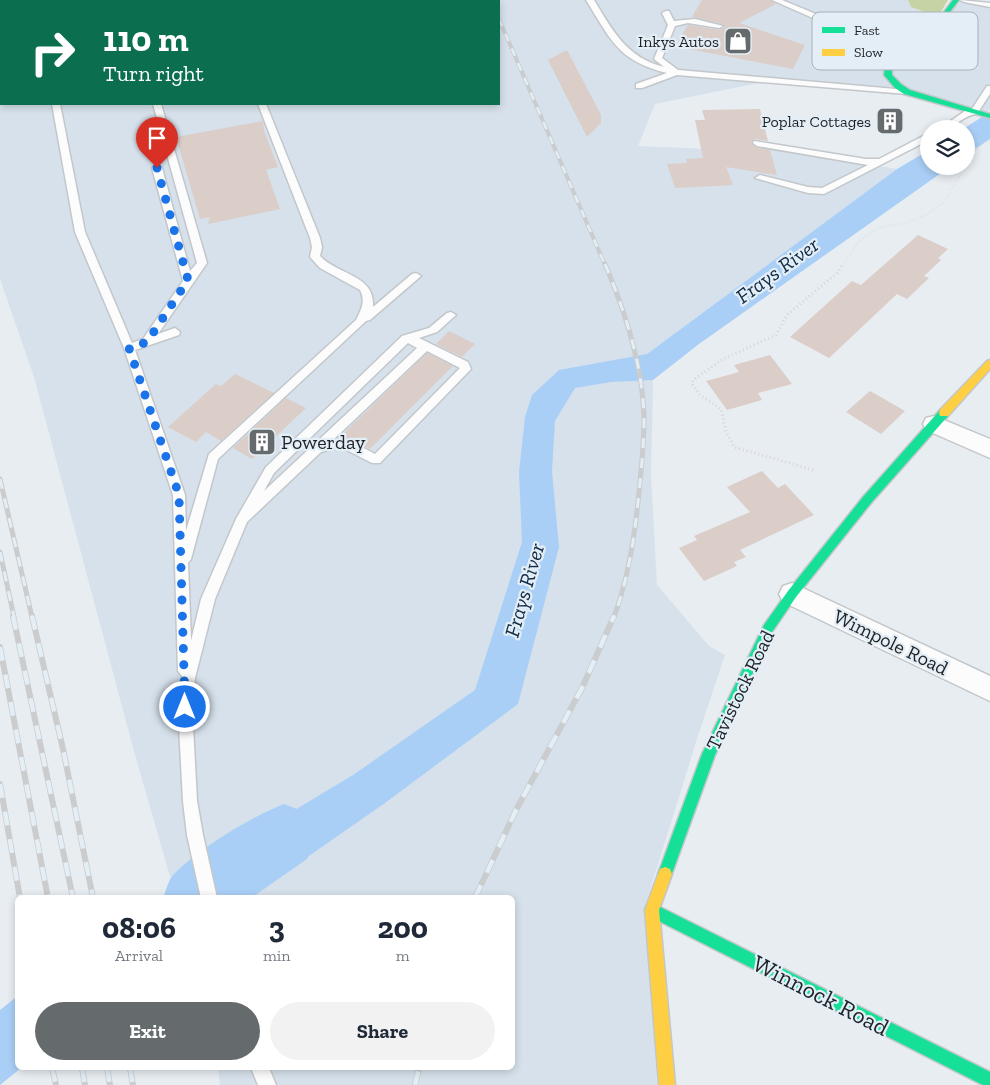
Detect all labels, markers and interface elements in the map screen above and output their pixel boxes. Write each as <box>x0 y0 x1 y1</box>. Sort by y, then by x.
legend <box>812 12 978 70</box>
text: 110 m <box>103 18 189 60</box>
icon: right <box>20 20 85 85</box>
text: Fast <box>854 22 881 39</box>
shop icon: Inkys Autos <box>723 26 753 56</box>
place label: Inkys Autos <box>638 32 719 51</box>
text: Slow <box>854 44 883 61</box>
text: Turn right <box>103 60 204 87</box>
building icon: Poplar Cottages <box>875 106 905 136</box>
place label: Poplar Cottages <box>762 112 871 131</box>
pin <box>136 117 178 168</box>
map controls <box>920 120 975 175</box>
button: layers <box>920 120 975 175</box>
icon: arrive <box>143 124 171 152</box>
water label: Frays River <box>731 231 824 308</box>
building icon: Powerday <box>247 427 277 457</box>
place label: Powerday <box>281 430 366 454</box>
water label: Frays River <box>499 539 550 640</box>
street label: Wimpole Road <box>830 604 952 680</box>
street label: Tavistock Road <box>701 626 779 754</box>
position arrow <box>158 680 210 732</box>
text: 08:06 <box>102 910 176 946</box>
text: 3 <box>269 910 285 946</box>
text: 200 <box>377 910 428 946</box>
text: Arrival <box>115 946 163 965</box>
text: min <box>263 946 291 965</box>
text: m <box>396 946 410 965</box>
street label: Winnock Road <box>748 948 894 1042</box>
button: Exit <box>35 1002 260 1060</box>
button: Share <box>270 1002 495 1060</box>

